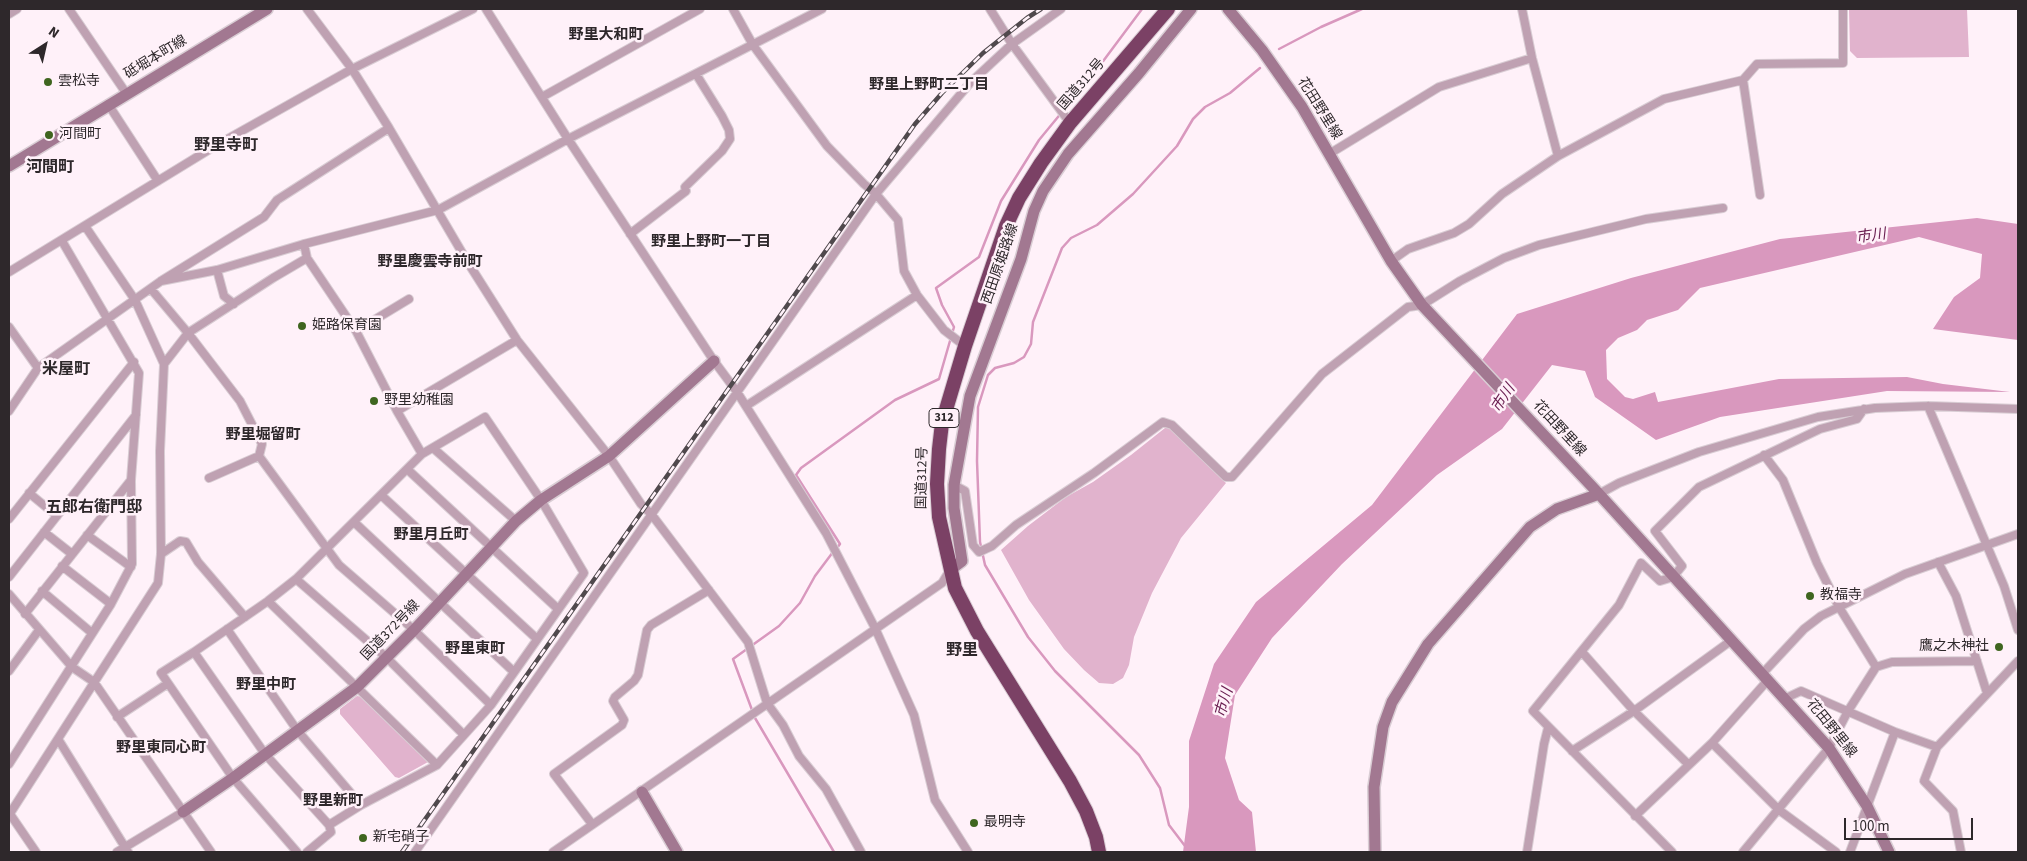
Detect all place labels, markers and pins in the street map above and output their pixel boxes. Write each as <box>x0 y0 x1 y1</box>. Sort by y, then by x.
place label: 雲松寺 <box>58 74 100 90</box>
marker: 雲松寺 <box>42 76 54 88</box>
place label: 河間町 <box>59 127 101 143</box>
marker: 河間町 <box>43 129 55 141</box>
place label: 姫路保育園 <box>312 318 382 334</box>
marker: 姫路保育園 <box>296 320 308 332</box>
place label: 野里幼稚園 <box>384 393 454 409</box>
marker: 野里幼稚園 <box>368 395 380 407</box>
place label: 教福寺 <box>1820 588 1862 604</box>
marker: 教福寺 <box>1804 590 1816 602</box>
place label: 鷹之木神社 <box>1919 639 1989 655</box>
marker: 鷹之木神社 <box>1993 641 2005 653</box>
place label: 最明寺 <box>984 815 1026 831</box>
marker: 最明寺 <box>968 817 980 829</box>
place label: 新宅硝子 <box>373 830 429 846</box>
marker: 新宅硝子 <box>357 832 369 844</box>

